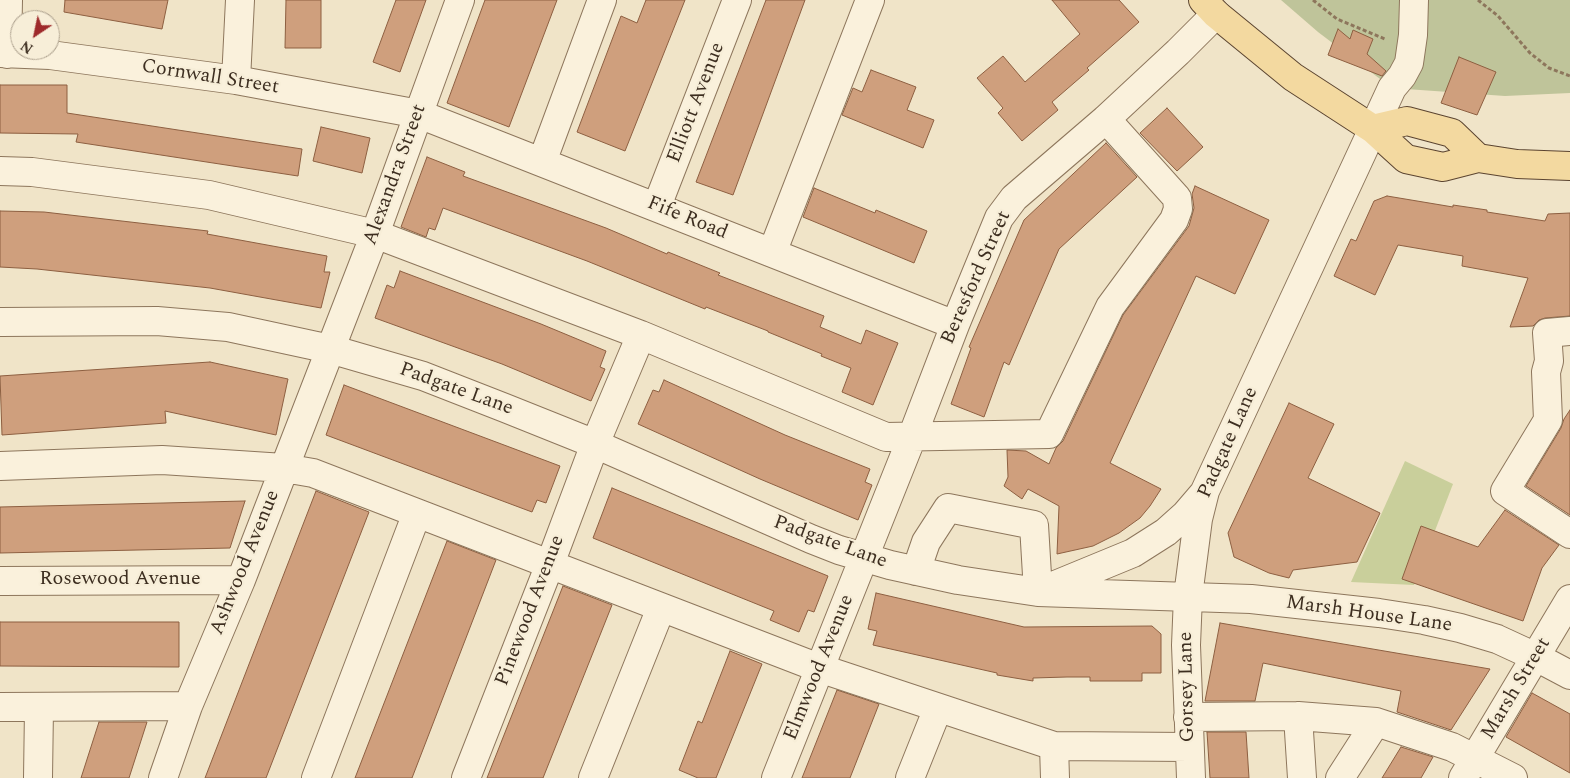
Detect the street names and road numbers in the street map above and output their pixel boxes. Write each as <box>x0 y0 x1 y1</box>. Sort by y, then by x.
street label: Elliott Avenue <box>663 39 731 167</box>
street label: Cornwall Street <box>140 55 280 101</box>
street label: Alexandra Street <box>359 101 433 249</box>
street label: Fife Road <box>643 192 731 246</box>
street label: Beresford Street <box>937 208 1017 348</box>
street label: Padgate Lane <box>396 358 516 422</box>
street label: Padgate Lane <box>1194 384 1264 502</box>
street label: Ashwood Avenue <box>206 487 286 639</box>
street label: Padgate Lane <box>770 511 890 575</box>
street label: Pinewood Avenue <box>491 532 571 690</box>
street label: Rosewood Avenue <box>39 568 201 592</box>
street label: Marsh House Lane <box>1284 591 1454 639</box>
street label: Elmwood Avenue <box>780 592 860 744</box>
street label: Gorsey Lane <box>1175 631 1201 743</box>
street label: Marsh Street <box>1477 634 1557 744</box>

